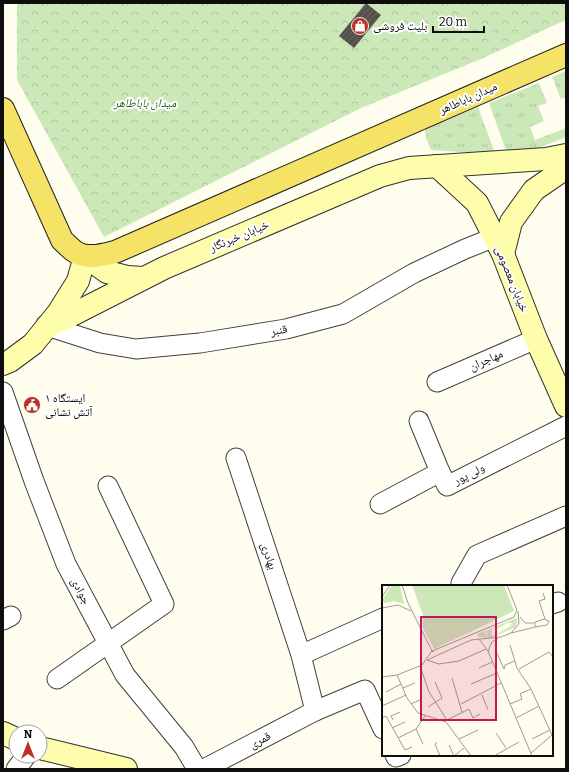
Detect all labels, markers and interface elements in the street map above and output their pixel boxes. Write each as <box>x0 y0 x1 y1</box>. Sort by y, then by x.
scale bar <box>433 8 484 34</box>
text: 20 m <box>439 15 468 29</box>
shop icon: بلیت فروشی <box>350 16 370 36</box>
place label: بلیت فروشی <box>373 19 427 33</box>
street label: میدان باباطاهر <box>436 79 499 118</box>
park label: میدان باباطاهر <box>113 96 177 111</box>
street label: خیابان خبرنگار <box>206 217 271 256</box>
street label: خیابان معصومی <box>492 244 532 314</box>
street label: قنبر <box>268 322 289 339</box>
street label: مهاجران <box>467 346 505 374</box>
place label: ایستگاه ۱ آتش نشانی <box>45 391 93 419</box>
public building icon: ایستگاه ۱ آتش نشانی <box>22 395 42 415</box>
street label: ولی پور <box>450 460 487 488</box>
street label: بهادری <box>258 541 280 572</box>
street label: جوادی <box>68 575 94 607</box>
inset map <box>382 585 553 756</box>
north arrow <box>8 724 48 764</box>
text: N <box>24 728 33 741</box>
street label: قمری <box>247 729 273 751</box>

